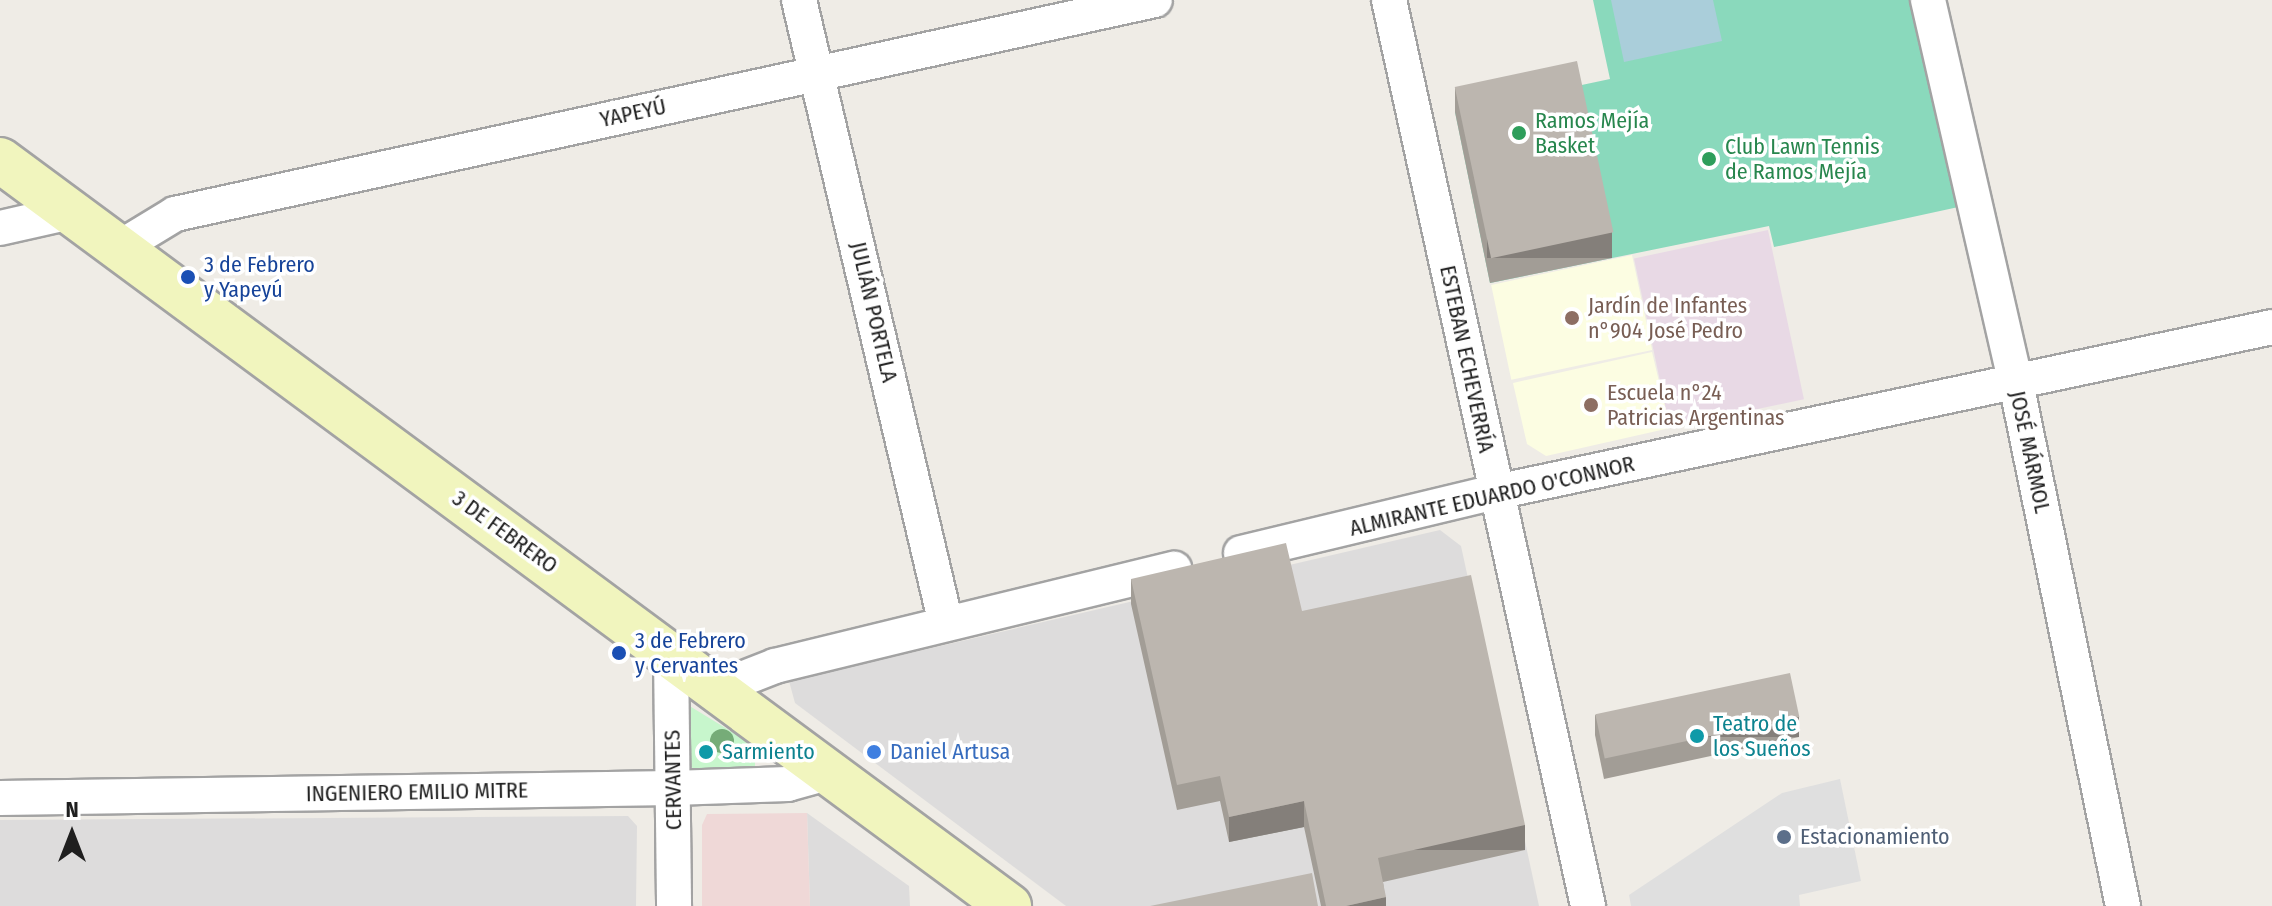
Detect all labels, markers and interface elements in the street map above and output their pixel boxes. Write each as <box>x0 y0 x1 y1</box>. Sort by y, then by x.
street label: YAPEYÚ <box>597 93 669 133</box>
place label: Ramos Mejía Basket <box>1535 107 1649 158</box>
marker: Ramos Mejía Basket <box>1510 124 1528 142</box>
place label: Club Lawn Tennis de Ramos Mejía <box>1725 133 1880 184</box>
marker: Club Lawn Tennis de Ramos Mejía <box>1700 150 1718 168</box>
street label: JULIÁN PORTELA <box>845 239 903 385</box>
place label: 3 de Febrero y Yapeyú <box>204 251 315 302</box>
street label: ESTEBAN ECHEVERRÍA <box>1434 263 1500 455</box>
marker: 3 de Febrero y Yapeyú <box>179 268 197 286</box>
place label: Jardín de Infantes n°904 José Pedro <box>1588 292 1747 344</box>
marker: Jardín de Infantes n°904 José Pedro <box>1563 309 1581 327</box>
place label: Escuela n°24 Patricias Argentinas <box>1607 379 1784 430</box>
street label: JOSÉ MÁRMOL <box>2004 388 2056 516</box>
marker: Escuela n°24 Patricias Argentinas <box>1582 396 1600 414</box>
street label: ALMIRANTE EDUARDO O'CONNOR <box>1347 450 1637 542</box>
street label: 3 DE FEBRERO <box>447 485 563 579</box>
place label: 3 de Febrero y Cervantes <box>635 627 746 678</box>
marker: 3 de Febrero y Cervantes <box>610 644 628 662</box>
place label: Teatro de los Sueños <box>1713 710 1811 762</box>
marker: Teatro de los Sueños <box>1688 727 1706 745</box>
street label: CERVANTES <box>659 730 687 830</box>
place label: Sarmiento <box>722 739 815 765</box>
place label: Daniel Artusa <box>890 739 1010 765</box>
marker: Sarmiento <box>697 743 715 761</box>
marker: Daniel Artusa <box>865 743 883 761</box>
street label: INGENIERO EMILIO MITRE <box>306 777 528 807</box>
north arrow <box>32 794 112 874</box>
text: N <box>65 796 79 823</box>
place label: Estacionamiento <box>1800 824 1950 850</box>
marker: Estacionamiento <box>1775 828 1793 846</box>

